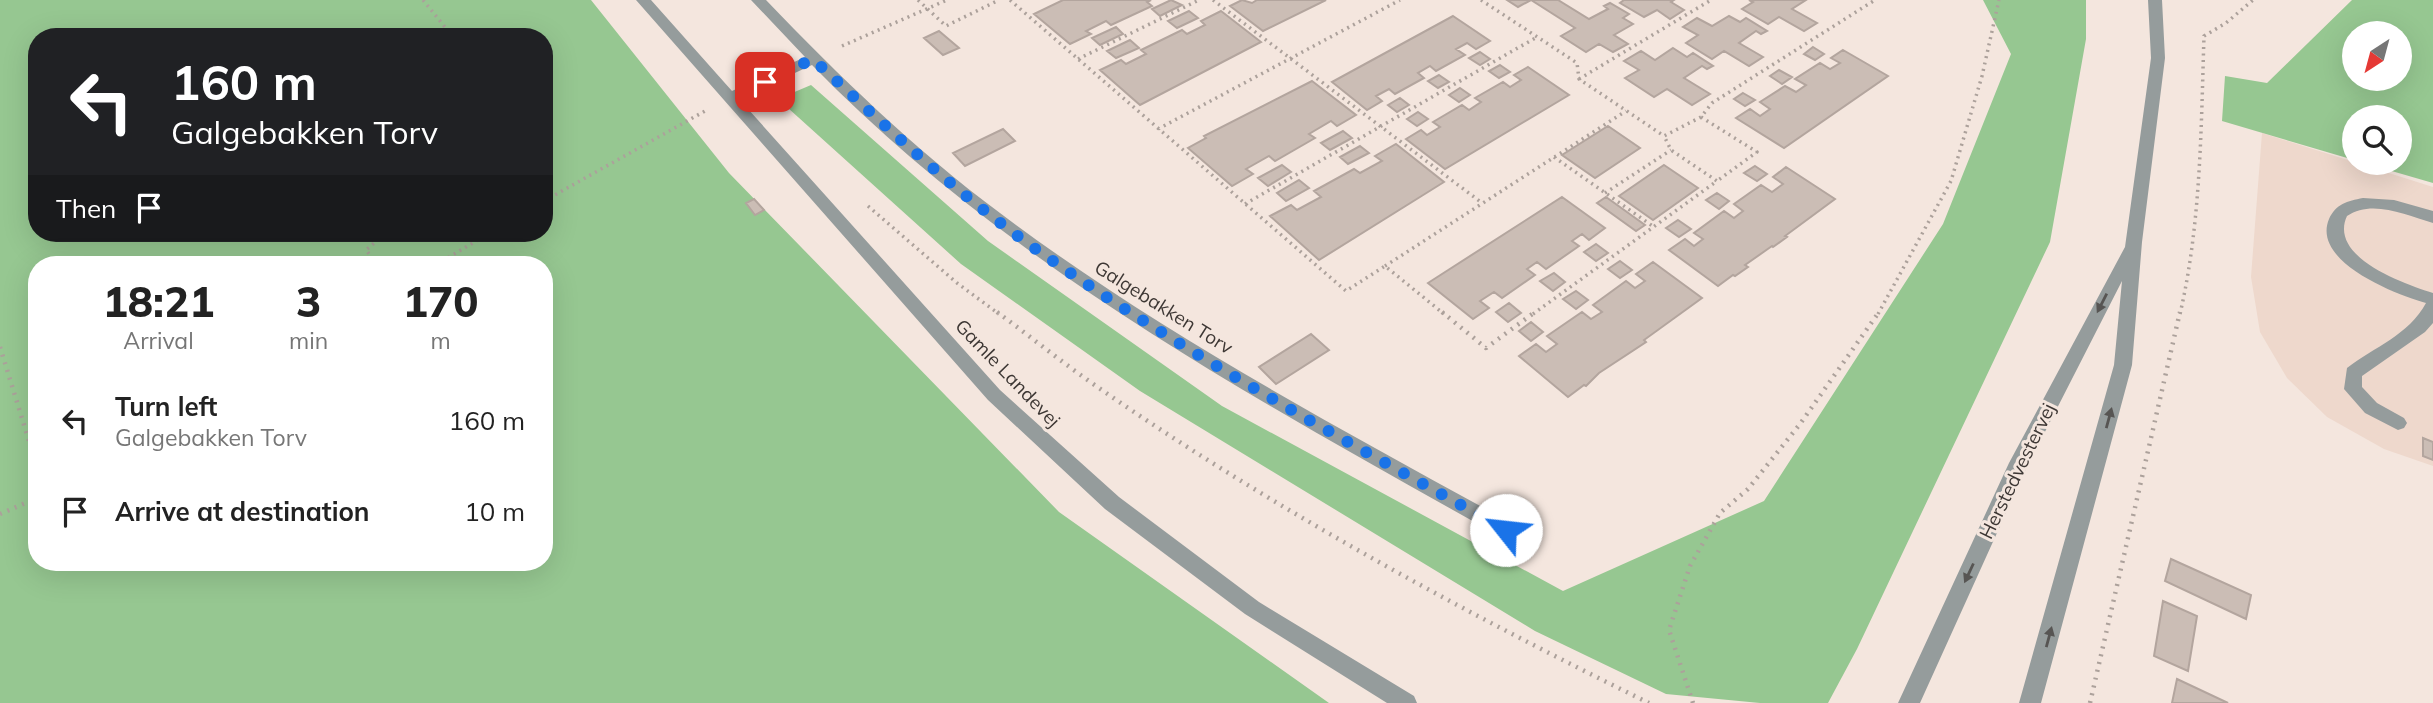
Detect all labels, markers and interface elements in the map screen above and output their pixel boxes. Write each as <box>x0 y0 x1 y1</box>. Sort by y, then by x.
north arrow <box>2342 21 2412 91</box>
map controls <box>2342 21 2412 175</box>
text: 160 m <box>171 51 317 112</box>
pin <box>735 52 795 112</box>
icon: left <box>56 56 147 147</box>
icon: arrive <box>746 63 784 101</box>
button: search <box>2342 105 2412 175</box>
text: Galgebakken Torv <box>171 112 438 152</box>
icon: arrive <box>130 189 168 227</box>
text: Then <box>56 192 116 225</box>
street label: Galgebakken Torv <box>1090 255 1238 359</box>
text: 18:21 <box>103 275 214 328</box>
text: 3 <box>296 275 321 328</box>
text: 170 <box>403 275 478 328</box>
one-way arrow <box>2097 293 2108 313</box>
street label: Gamle Landevej <box>950 314 1066 432</box>
text: Arrival <box>123 326 194 355</box>
text: min <box>289 326 328 355</box>
text: m <box>430 326 451 355</box>
text: Turn left <box>115 390 217 423</box>
street label: Herstedvestervej <box>1974 399 2060 543</box>
icon: left <box>56 402 94 440</box>
text: 160 m <box>449 404 525 437</box>
one-way arrow <box>2104 407 2115 429</box>
text: Galgebakken Torv <box>115 423 307 452</box>
icon: arrive <box>56 493 94 531</box>
position arrow <box>1469 493 1543 567</box>
text: Arrive at destination <box>115 495 370 528</box>
text: 10 m <box>464 495 525 528</box>
one-way arrow <box>1963 562 1974 583</box>
one-way arrow <box>2044 626 2054 647</box>

